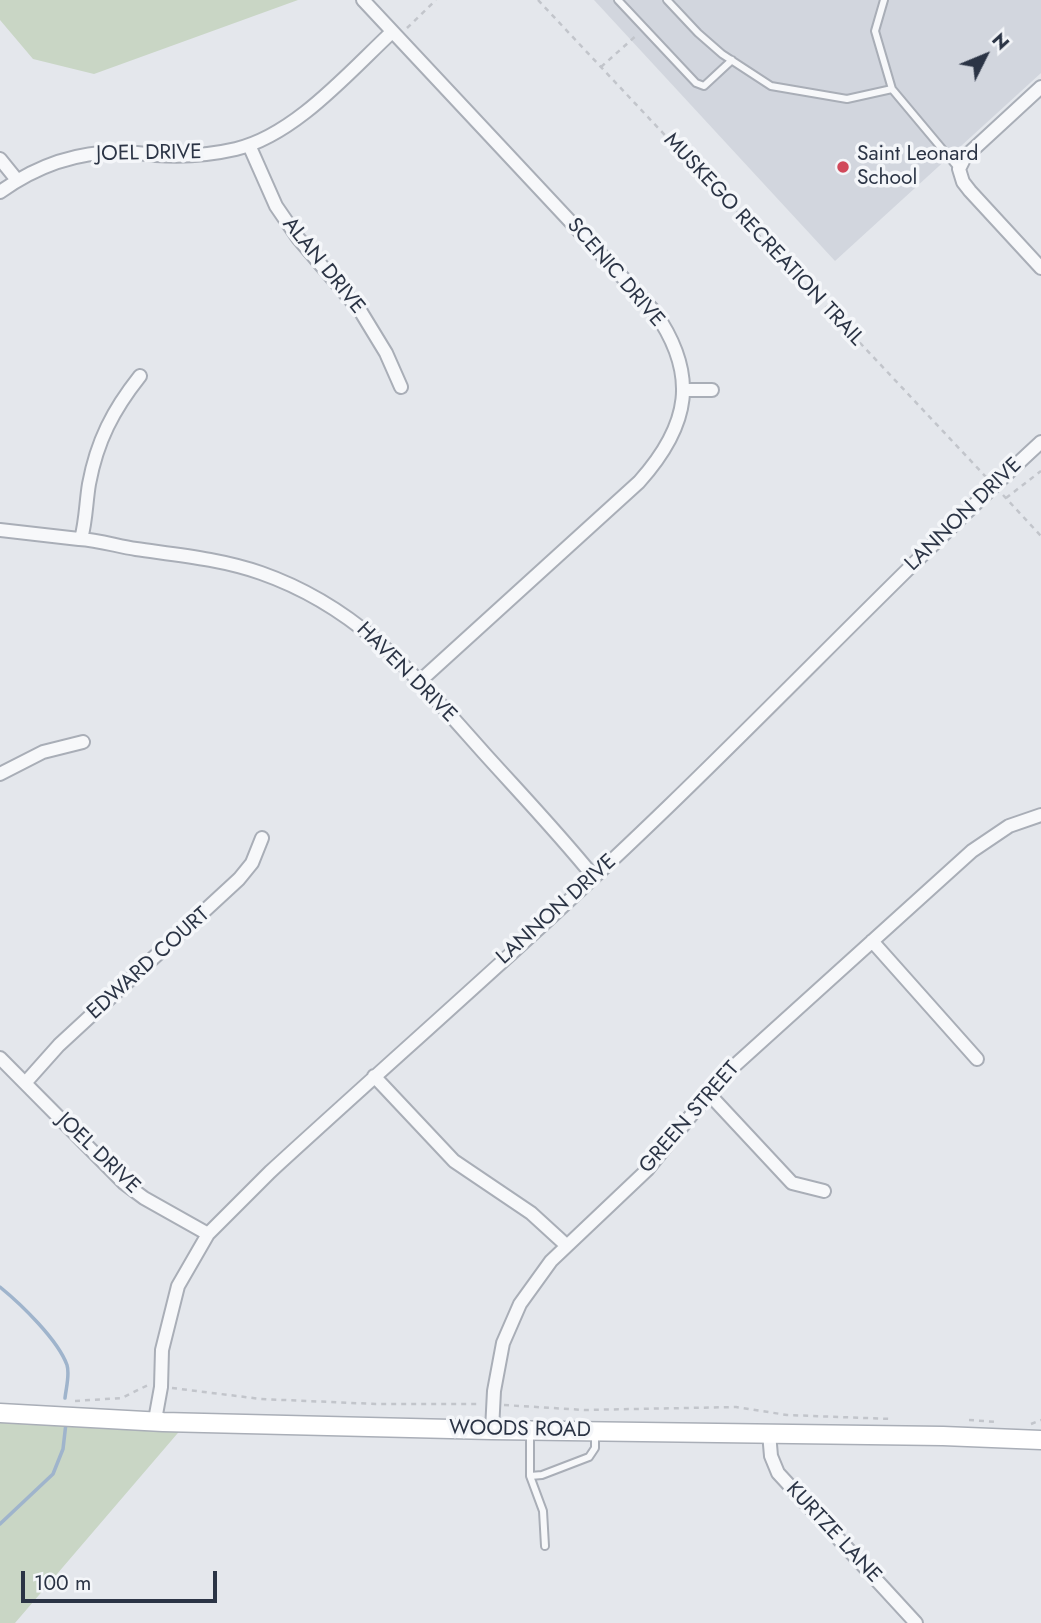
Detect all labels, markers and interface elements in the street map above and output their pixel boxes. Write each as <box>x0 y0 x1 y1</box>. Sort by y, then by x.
north arrow <box>950 21 1020 91</box>
text: N <box>986 27 1016 56</box>
street label: MUSKEGO RECREATION TRAIL <box>658 128 868 352</box>
street label: JOEL DRIVE <box>96 140 202 168</box>
place label: Saint Leonard School <box>857 142 978 192</box>
marker: Saint Leonard School <box>835 159 851 175</box>
street label: ALAN DRIVE <box>276 213 370 319</box>
street label: SCENIC DRIVE <box>561 213 669 333</box>
street label: LANNON DRIVE <box>900 453 1028 577</box>
street label: HAVEN DRIVE <box>351 618 461 728</box>
street label: LANNON DRIVE <box>492 850 622 970</box>
street label: EDWARD COURT <box>83 903 215 1025</box>
street label: GREEN STREET <box>635 1057 745 1179</box>
street label: JOEL DRIVE <box>51 1108 145 1200</box>
street label: WOODS ROAD <box>449 1416 591 1444</box>
street label: KURTZE LANE <box>780 1478 886 1588</box>
scale bar <box>24 1556 220 1600</box>
text: 100 m <box>34 1568 91 1598</box>

